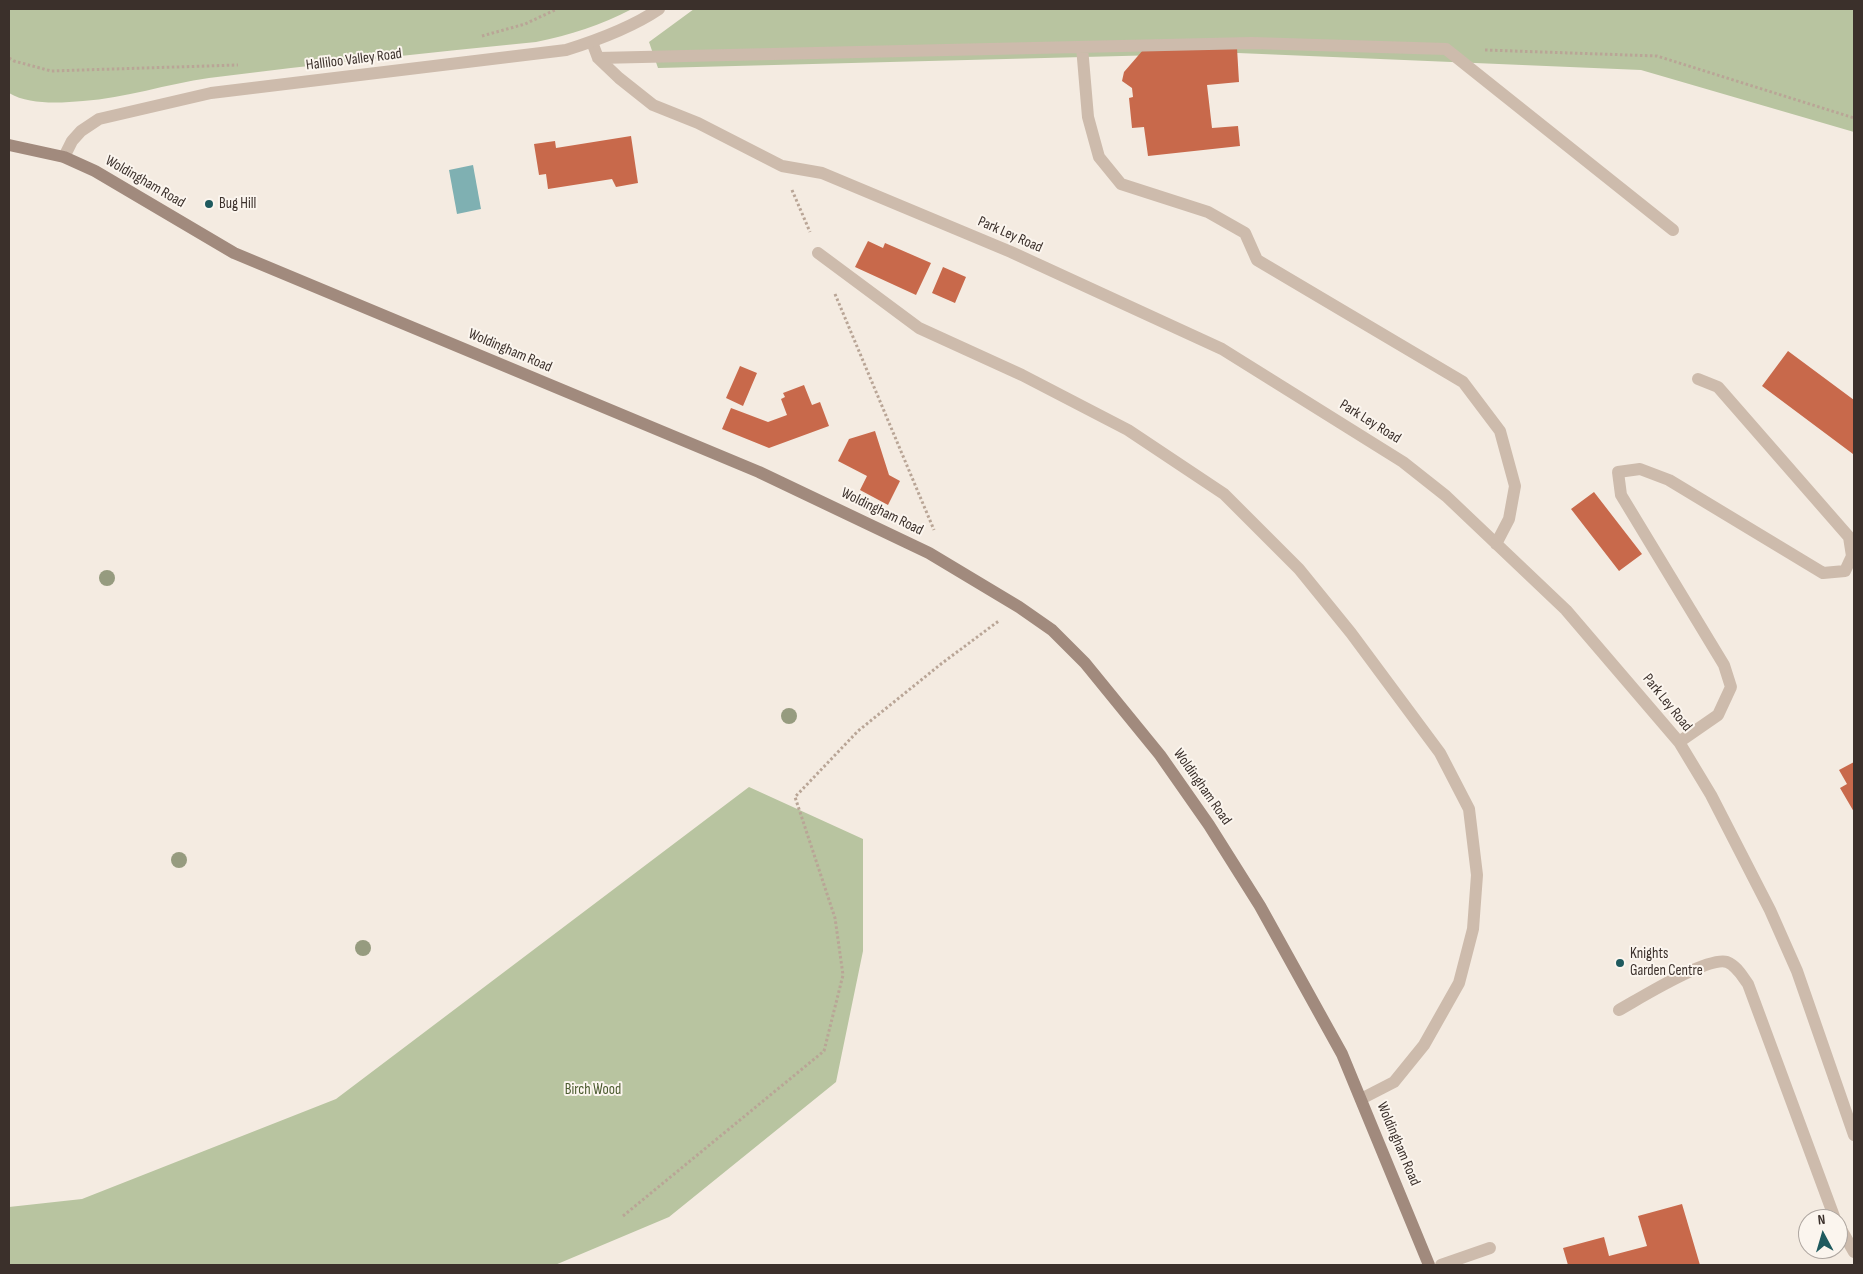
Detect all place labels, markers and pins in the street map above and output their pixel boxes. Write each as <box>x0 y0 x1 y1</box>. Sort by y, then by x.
place label: Bug Hill <box>219 195 256 213</box>
marker: Bug Hill <box>203 198 215 210</box>
place label: Knights Garden Centre <box>1630 945 1703 980</box>
marker: Knights Garden Centre <box>1614 957 1626 969</box>

